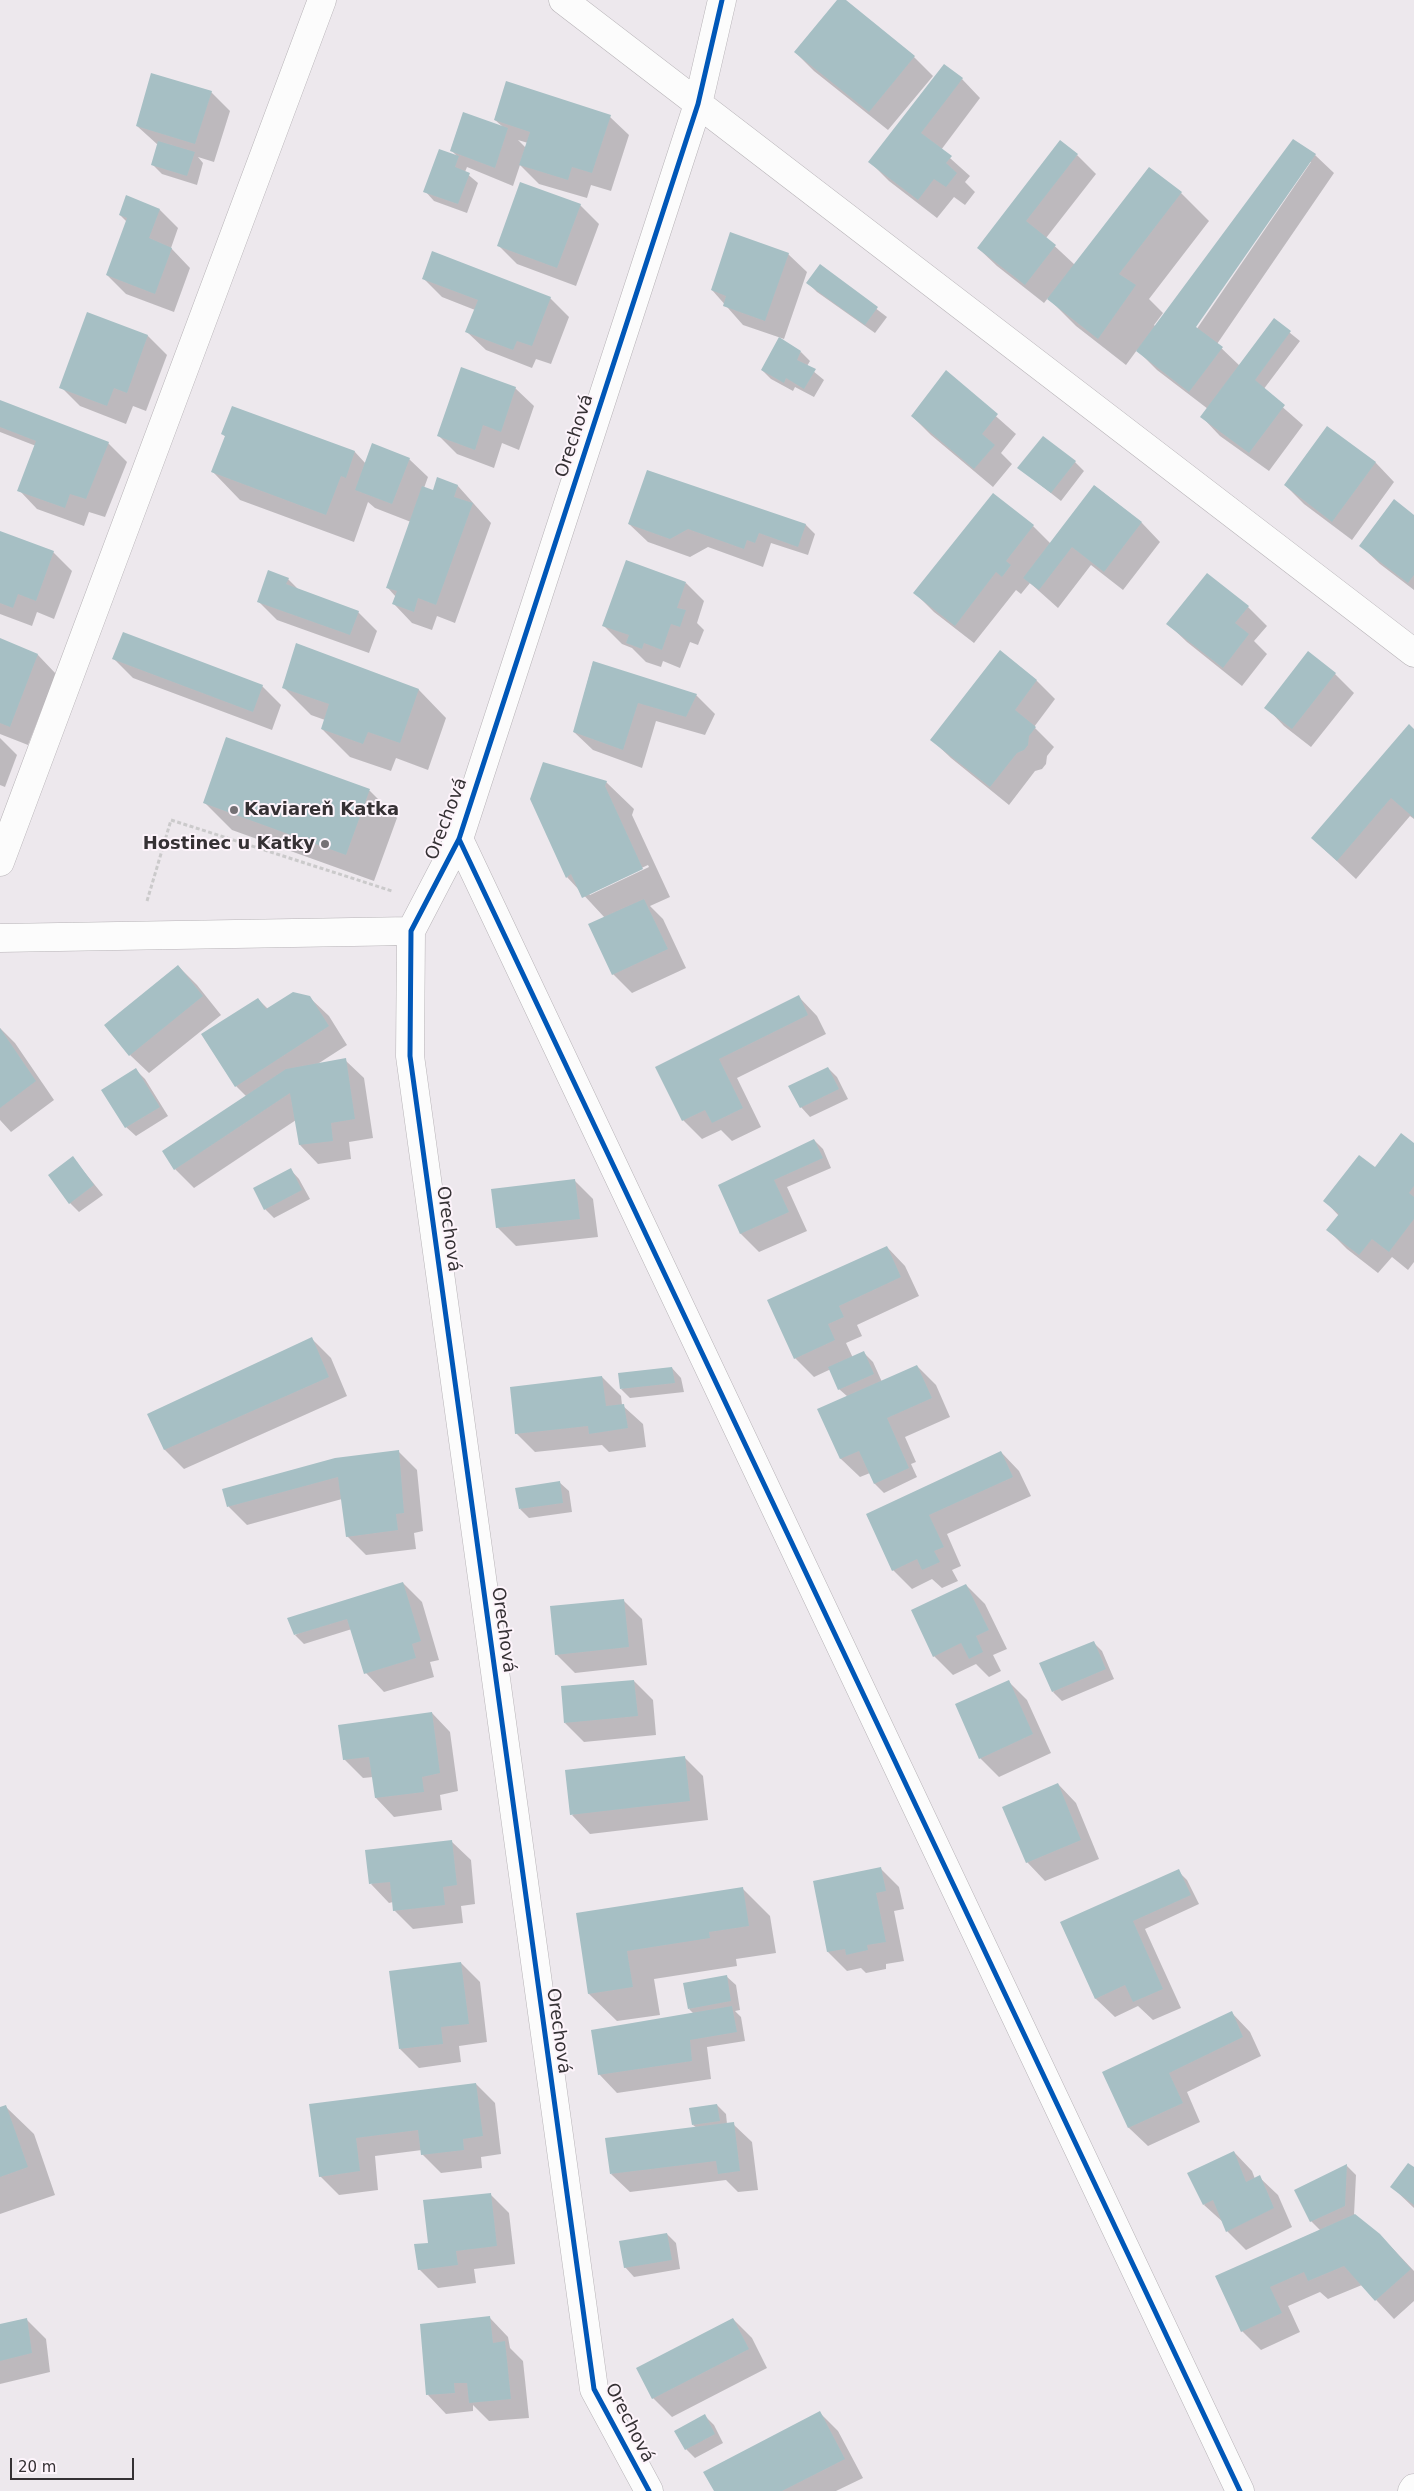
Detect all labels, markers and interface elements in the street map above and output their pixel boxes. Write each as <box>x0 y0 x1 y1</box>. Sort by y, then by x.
street label: Orechová <box>551 392 599 480</box>
street label: Orechová <box>421 775 473 863</box>
place label: Kaviareň Katka <box>244 799 399 821</box>
marker: Kaviareň Katka <box>228 804 240 816</box>
place label: Hostinec u Katky <box>143 833 315 855</box>
marker: Hostinec u Katky <box>319 838 331 850</box>
street label: Orechová <box>431 1185 465 1273</box>
street label: Orechová <box>486 1586 520 1674</box>
street label: Orechová <box>541 1987 575 2075</box>
street label: Orechová <box>600 2380 658 2466</box>
scale bar <box>12 2448 136 2480</box>
text: 20 m <box>18 2458 56 2476</box>

